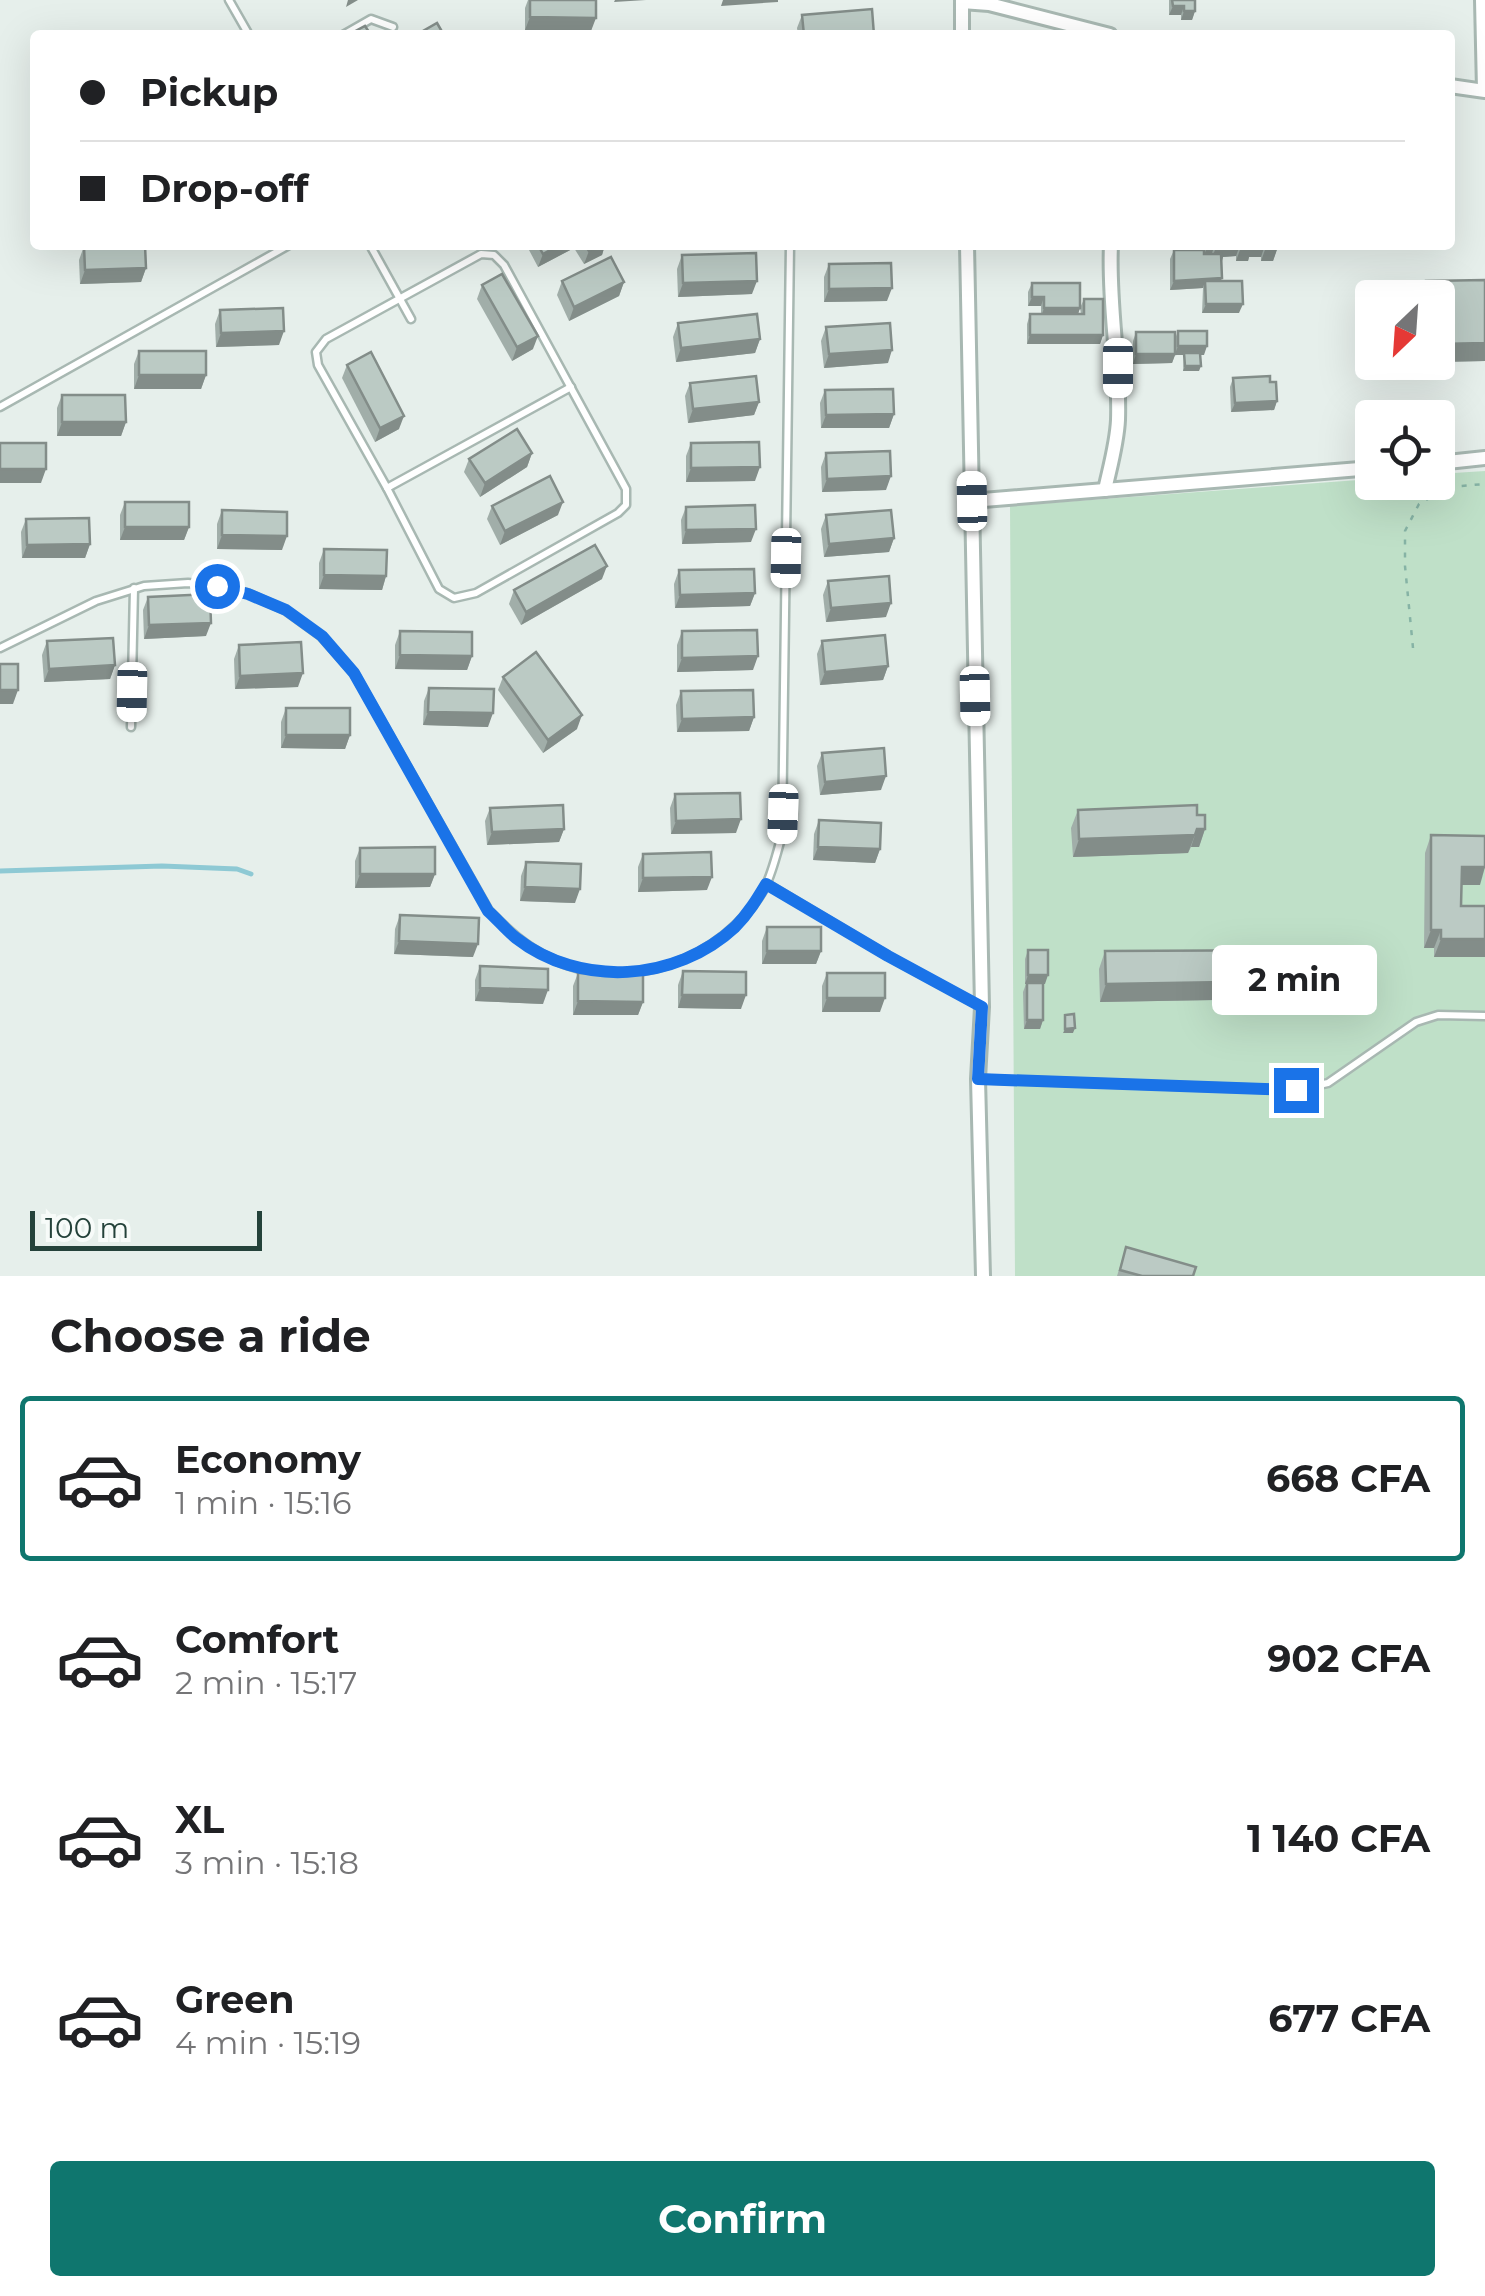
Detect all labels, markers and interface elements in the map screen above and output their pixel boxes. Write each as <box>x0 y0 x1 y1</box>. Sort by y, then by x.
text: Pickup <box>140 69 278 116</box>
text: Drop-off <box>140 165 309 212</box>
north arrow <box>1355 280 1455 380</box>
map controls <box>1355 280 1455 500</box>
car <box>1103 338 1133 398</box>
button: locate <box>1355 400 1455 500</box>
car <box>956 471 988 531</box>
car <box>770 528 802 588</box>
route start <box>195 564 240 609</box>
car <box>116 662 148 722</box>
car <box>959 666 991 726</box>
car <box>767 783 799 845</box>
callout: 2 min <box>1214 945 1378 1015</box>
text: 2 min <box>1248 960 1341 999</box>
route end <box>1274 1068 1319 1113</box>
scale bar <box>30 1206 262 1250</box>
text: 100 m <box>45 1211 129 1245</box>
text: Choose a ride <box>50 1308 371 1363</box>
icon: car <box>55 1434 145 1524</box>
text: Economy <box>175 1436 361 1483</box>
text: 668 CFA <box>1266 1455 1430 1502</box>
text: 1 min · 15:16 <box>175 1483 351 1522</box>
icon: car <box>55 1614 145 1704</box>
text: Comfort <box>175 1616 339 1663</box>
text: 902 CFA <box>1267 1635 1430 1682</box>
text: 2 min · 15:17 <box>175 1663 357 1702</box>
icon: car <box>55 1794 145 1884</box>
text: XL <box>175 1796 224 1843</box>
text: 1 140 CFA <box>1247 1815 1430 1862</box>
text: 3 min · 15:18 <box>175 1843 359 1882</box>
icon: car <box>55 1974 145 2064</box>
text: Green <box>175 1976 295 2023</box>
text: 677 CFA <box>1268 1995 1430 2042</box>
text: 4 min · 15:19 <box>175 2023 361 2062</box>
button: Confirm <box>50 2161 1435 2276</box>

